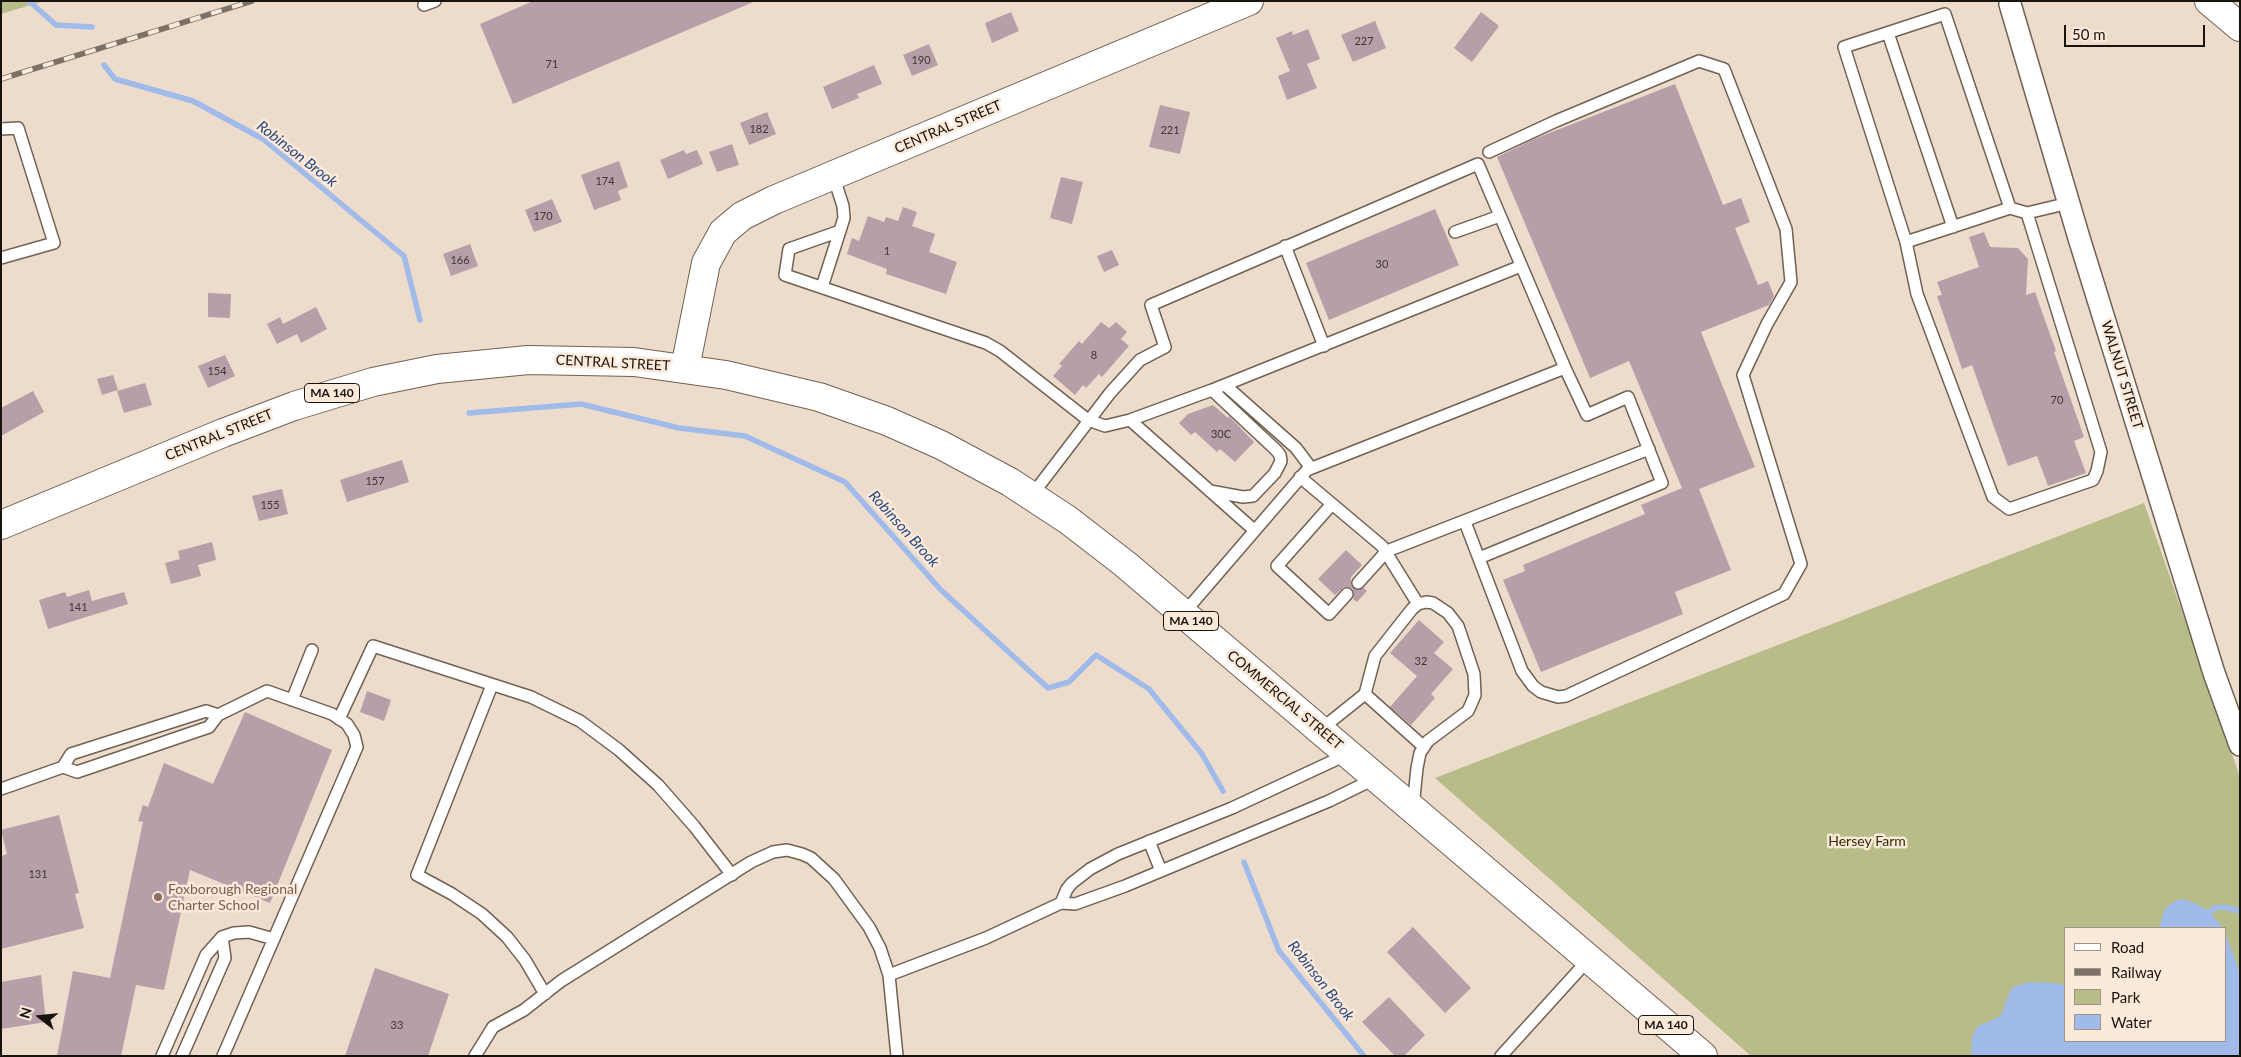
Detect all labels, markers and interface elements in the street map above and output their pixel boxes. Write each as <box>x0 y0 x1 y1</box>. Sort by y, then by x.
scale bar <box>2066 15 2207 47</box>
text: 50 m <box>2072 25 2106 43</box>
house number: 227 <box>1354 34 1374 48</box>
house number: 190 <box>911 53 931 67</box>
house number: 71 <box>546 57 558 71</box>
street label: CENTRAL STREET <box>892 97 1004 157</box>
water label: Robinson Brook <box>253 117 341 191</box>
house number: 182 <box>749 122 769 136</box>
house number: 221 <box>1160 123 1180 137</box>
house number: 174 <box>595 174 615 188</box>
house number: 170 <box>533 209 553 223</box>
house number: 1 <box>884 244 890 258</box>
house number: 166 <box>450 253 470 267</box>
house number: 30 <box>1376 257 1388 271</box>
street label: WALNUT STREET <box>2098 319 2146 431</box>
house number: 8 <box>1091 348 1097 362</box>
street label: CENTRAL STREET <box>555 352 671 374</box>
house number: 154 <box>207 364 227 378</box>
road number: MA 140 <box>304 383 360 402</box>
house number: 70 <box>2051 393 2063 407</box>
street label: CENTRAL STREET <box>163 406 275 464</box>
house number: 30C <box>1211 427 1231 441</box>
house number: 157 <box>365 474 385 488</box>
water label: Robinson Brook <box>865 487 943 571</box>
house number: 155 <box>260 498 280 512</box>
house number: 141 <box>68 600 88 614</box>
road number: MA 140 <box>1164 612 1218 630</box>
street label: COMMERCIAL STREET <box>1224 647 1346 753</box>
house number: 32 <box>1415 654 1427 668</box>
park label: Hersey Farm <box>1828 833 1906 849</box>
house number: 131 <box>28 867 48 881</box>
place label: Foxborough Regional Charter School <box>168 881 297 914</box>
marker: Foxborough Regional Charter School <box>152 891 164 903</box>
legend <box>2064 927 2226 1042</box>
water label: Robinson Brook <box>1284 937 1358 1025</box>
text: Road <box>2111 938 2144 956</box>
text: Railway <box>2111 963 2162 981</box>
text: Park <box>2111 988 2140 1006</box>
north arrow <box>15 992 65 1042</box>
text: N <box>15 1005 35 1020</box>
text: Water <box>2111 1013 2152 1031</box>
road number: MA 140 <box>1638 1016 1694 1034</box>
house number: 33 <box>391 1018 403 1032</box>

